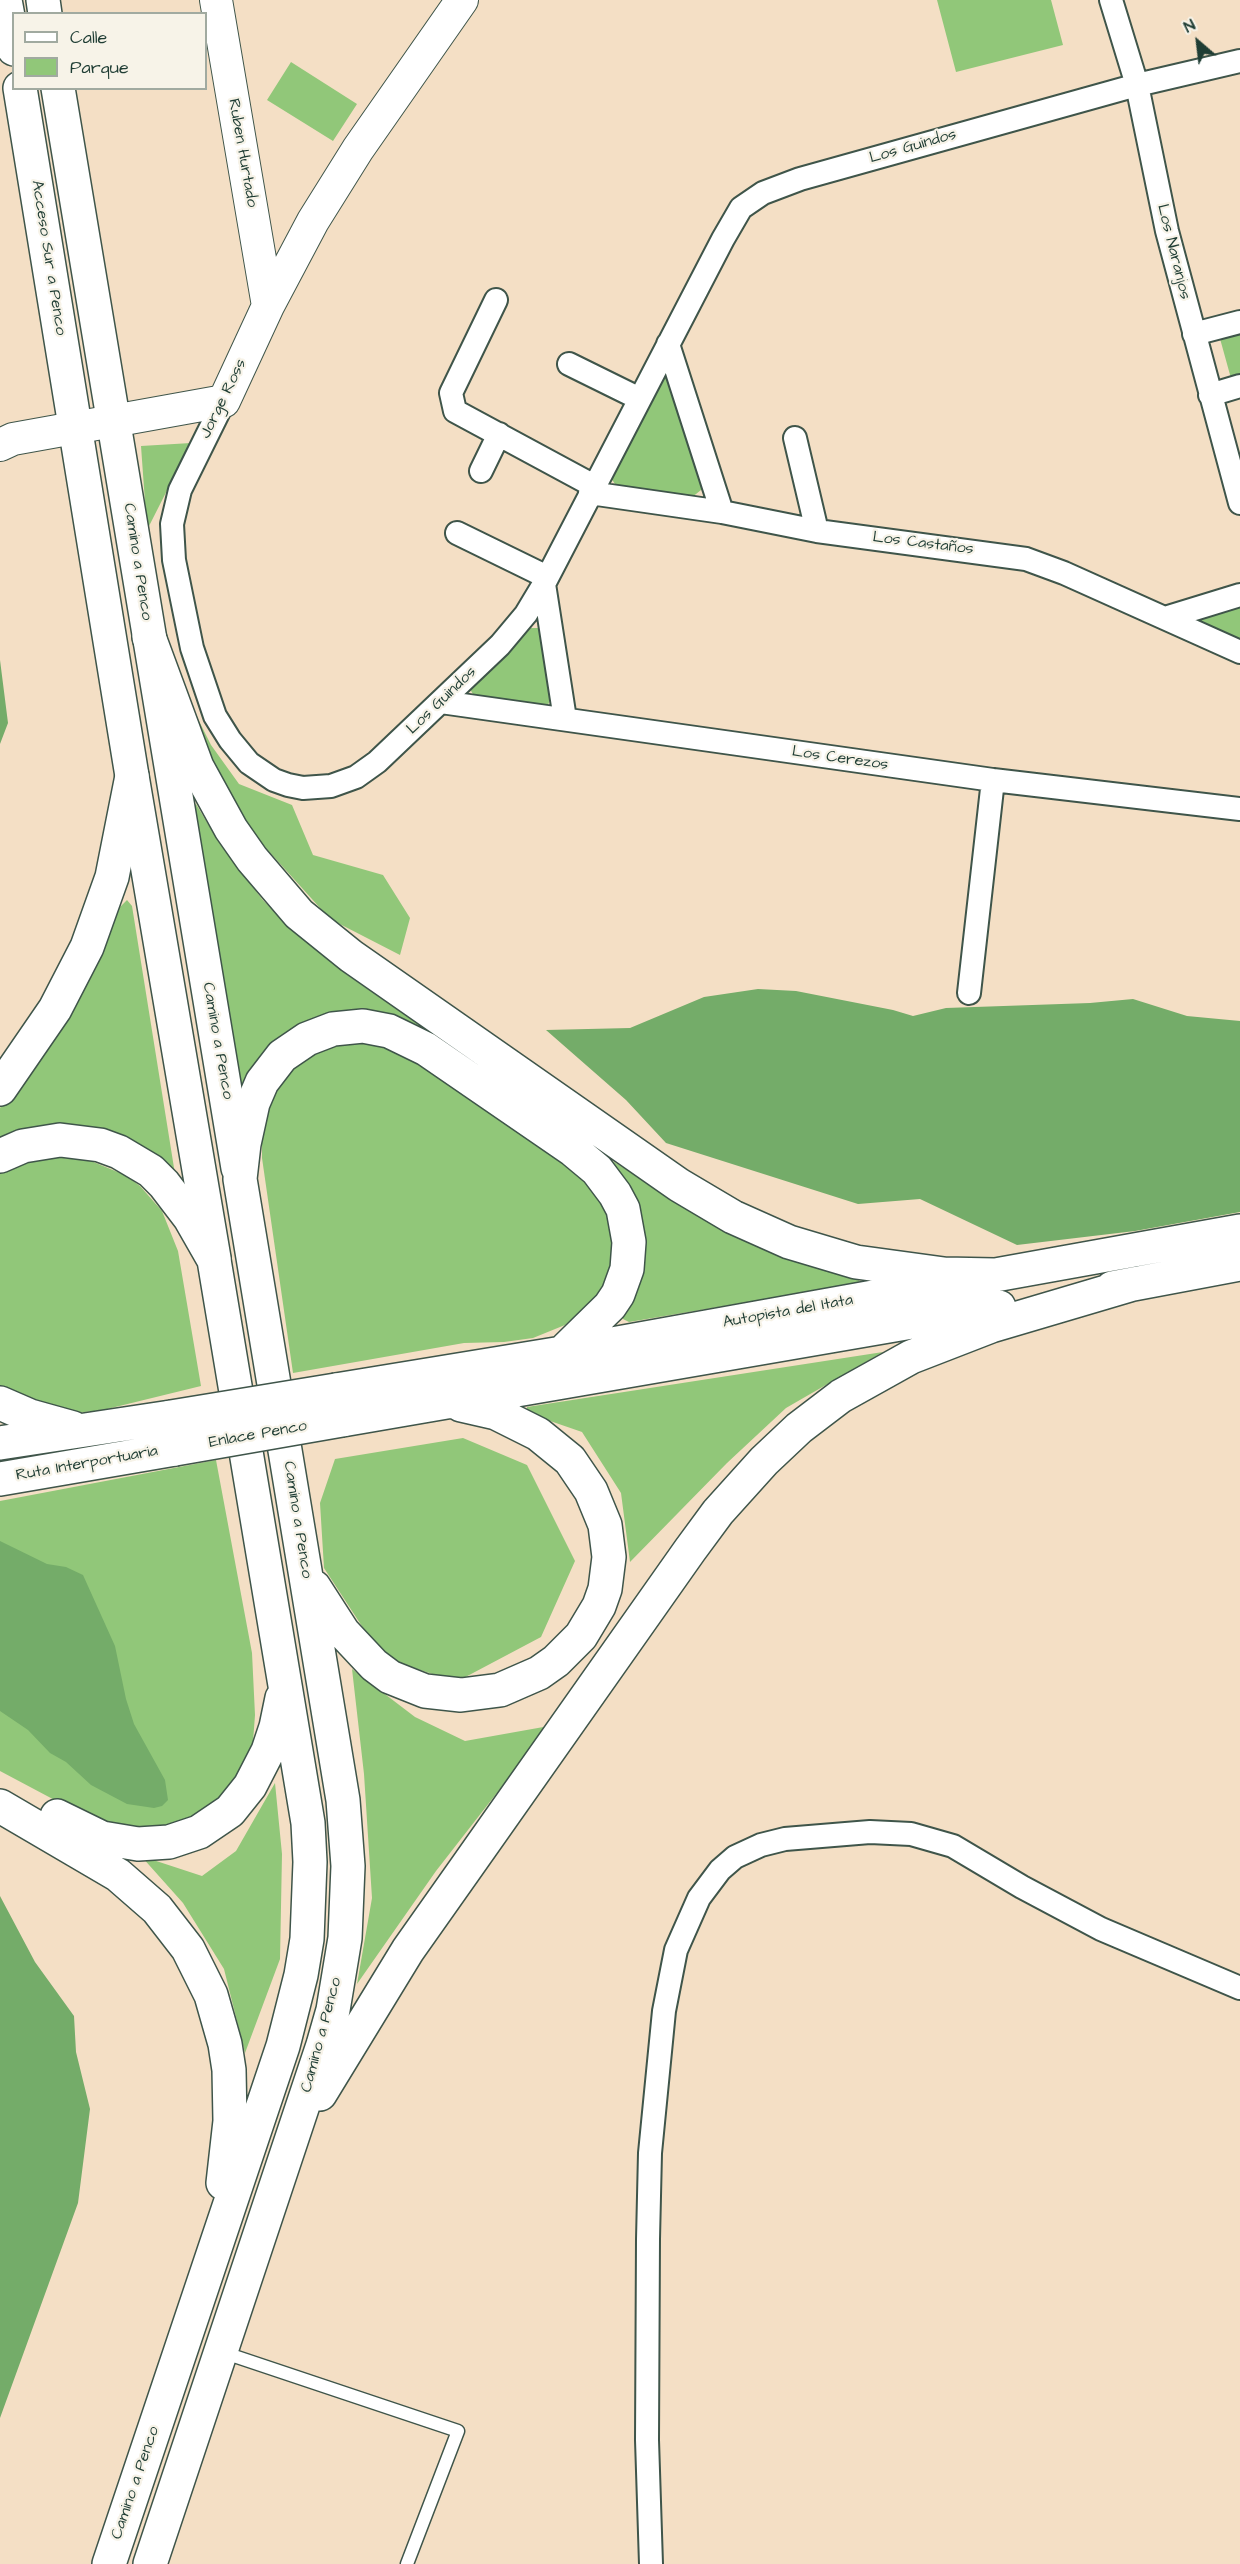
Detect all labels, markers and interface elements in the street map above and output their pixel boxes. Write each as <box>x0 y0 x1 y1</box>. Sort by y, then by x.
legend <box>12 12 207 90</box>
north arrow <box>1168 12 1228 72</box>
text: N <box>1180 14 1199 38</box>
text: Calle <box>70 25 107 50</box>
text: Parque <box>70 55 129 80</box>
street label: Ruben Hurtado <box>223 97 261 209</box>
street label: Los Guindos <box>867 125 959 169</box>
street label: Acceso Sur a Penco <box>26 179 70 337</box>
street label: Los Naranjos <box>1152 202 1194 302</box>
street label: Jorge Ross <box>197 356 251 442</box>
street label: Camino a Penco <box>118 502 156 622</box>
street label: Los Castaños <box>871 528 975 560</box>
street label: Los Guindos <box>403 663 481 739</box>
street label: Los Cerezos <box>791 743 889 775</box>
street label: Camino a Penco <box>197 981 237 1101</box>
street label: Autopista del Itata <box>722 1291 854 1333</box>
street label: Enlace Penco <box>207 1417 309 1453</box>
street label: Ruta Interportuaria <box>15 1442 159 1486</box>
street label: Camino a Penco <box>278 1460 316 1580</box>
street label: Camino a Penco <box>297 1975 347 2095</box>
street label: Camino a Penco <box>108 2424 164 2542</box>

